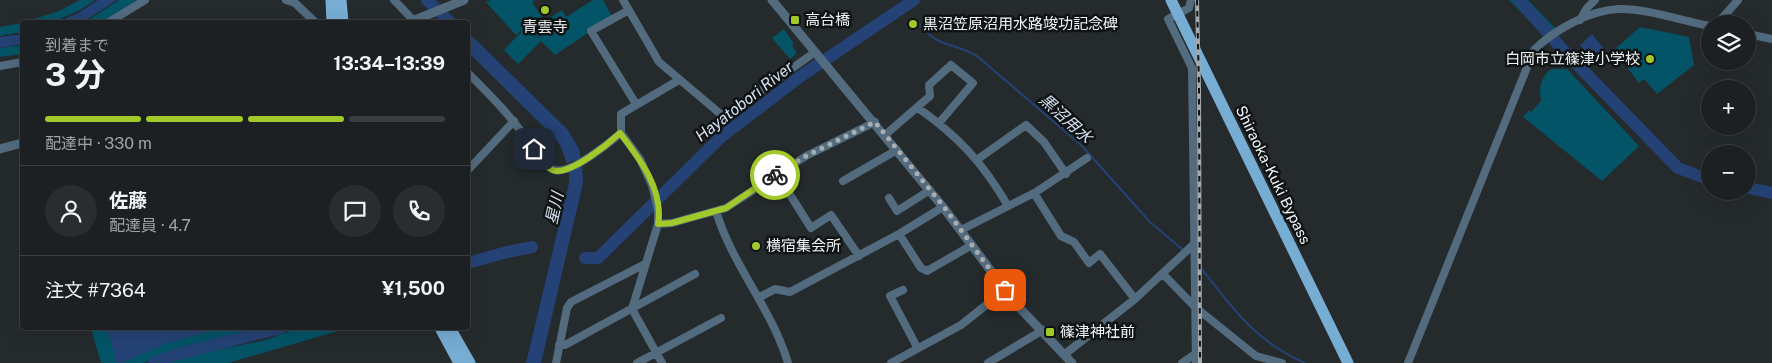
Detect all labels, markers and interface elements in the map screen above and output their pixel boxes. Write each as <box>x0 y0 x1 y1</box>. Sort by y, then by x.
marker: 青雲寺 <box>539 4 551 16</box>
place label: 高台橋 <box>805 11 850 28</box>
marker: 高台橋 <box>789 14 801 26</box>
place label: 黒沼笠原沼用水路竣功記念碑 <box>923 15 1118 32</box>
map controls <box>1701 15 1756 200</box>
button: layers <box>1701 15 1756 70</box>
place label: 青雲寺 <box>522 18 568 35</box>
marker: 黒沼笠原沼用水路竣功記念碑 <box>907 18 919 30</box>
text: 到着まで <box>45 36 109 55</box>
place label: 白岡市立篠津小学校 <box>1505 50 1640 67</box>
text: 13:34–13:39 <box>333 52 445 74</box>
marker: 白岡市立篠津小学校 <box>1644 53 1656 65</box>
text: 3 分 <box>45 56 106 93</box>
water label: Hayatobori River <box>692 57 798 146</box>
button: + <box>1701 80 1756 135</box>
water label: 黒沼用水 <box>1036 90 1097 148</box>
street label: Shiraoka-Kuki Bypass <box>1233 103 1314 247</box>
pin <box>513 128 555 170</box>
text: 配達中 · 330 m <box>45 134 152 153</box>
icon: home <box>520 135 548 163</box>
button: − <box>1701 145 1756 200</box>
courier <box>750 150 800 200</box>
icon: bike <box>761 161 789 189</box>
button: person <box>45 185 97 237</box>
button: chat <box>329 185 381 237</box>
button: phone <box>393 185 445 237</box>
water label: 星川 <box>542 188 568 226</box>
text: 佐藤 <box>109 189 147 211</box>
text: 配達員 · 4.7 <box>109 216 191 235</box>
place label: 横宿集会所 <box>766 237 841 254</box>
marker: 横宿集会所 <box>750 240 762 252</box>
pin <box>984 269 1026 311</box>
icon: bag <box>991 276 1019 304</box>
text: ¥1,500 <box>382 277 445 299</box>
text: 注文 #7364 <box>45 279 146 301</box>
place label: 篠津神社前 <box>1060 323 1135 340</box>
marker: 篠津神社前 <box>1044 326 1056 338</box>

